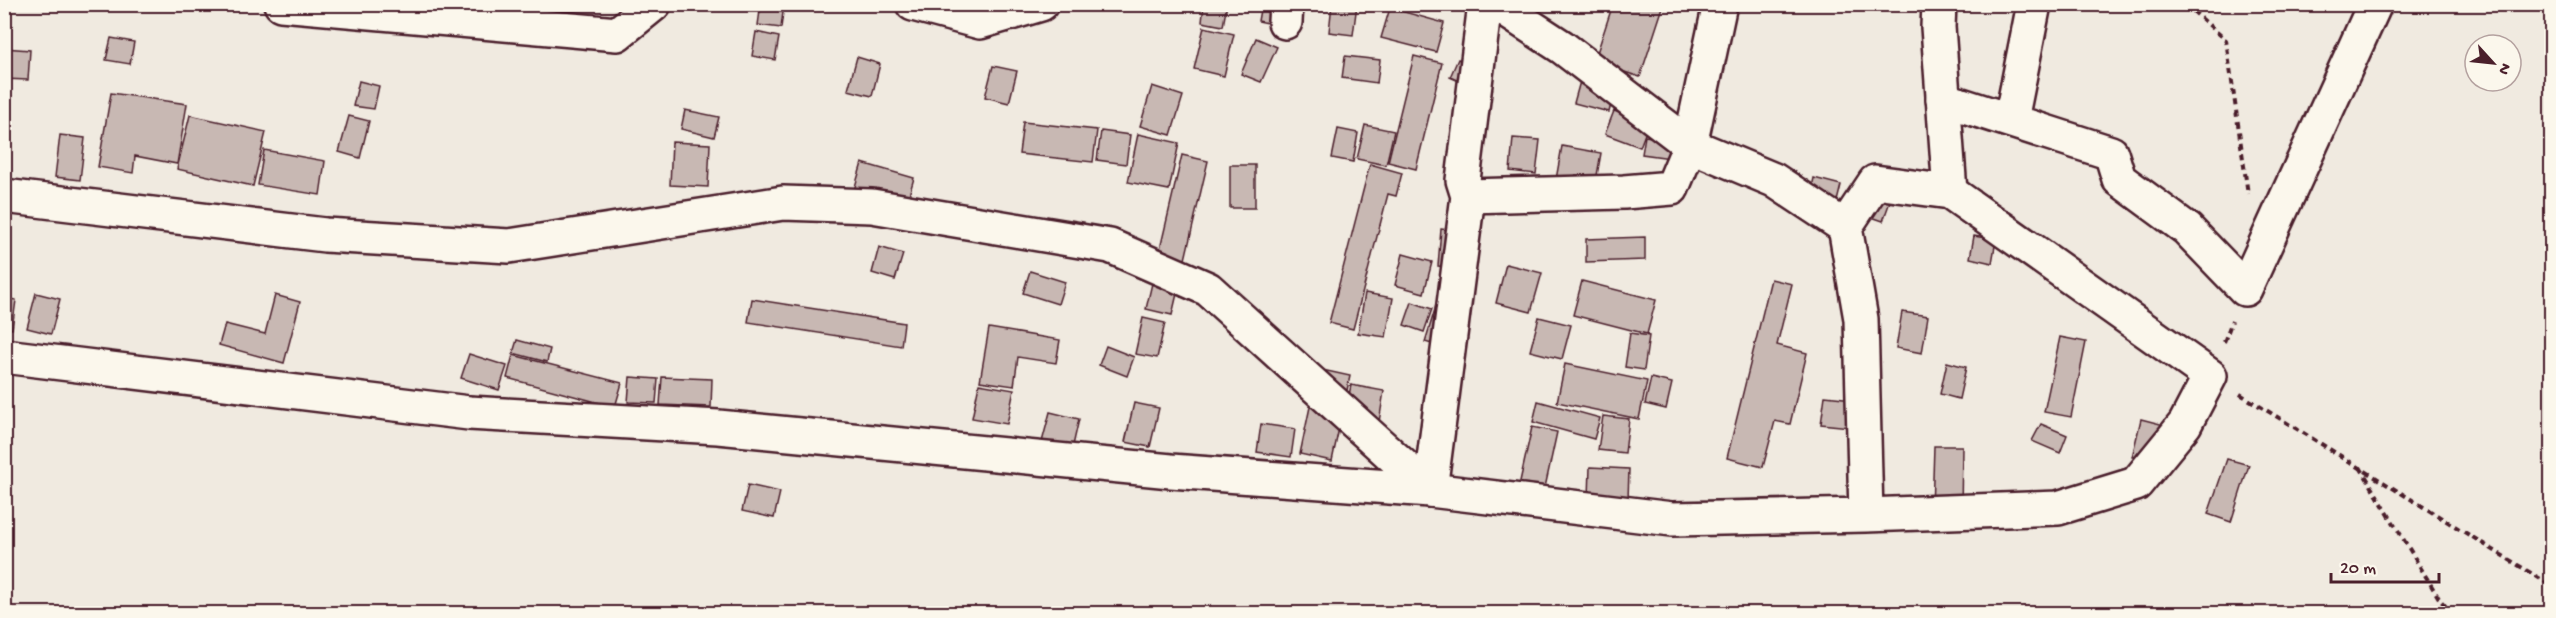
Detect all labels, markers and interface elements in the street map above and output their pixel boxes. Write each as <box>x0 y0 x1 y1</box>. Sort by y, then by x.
north arrow <box>2463 33 2523 93</box>
text: N <box>2492 59 2514 78</box>
scale bar <box>2331 546 2439 584</box>
text: 20 m <box>2340 559 2376 580</box>

